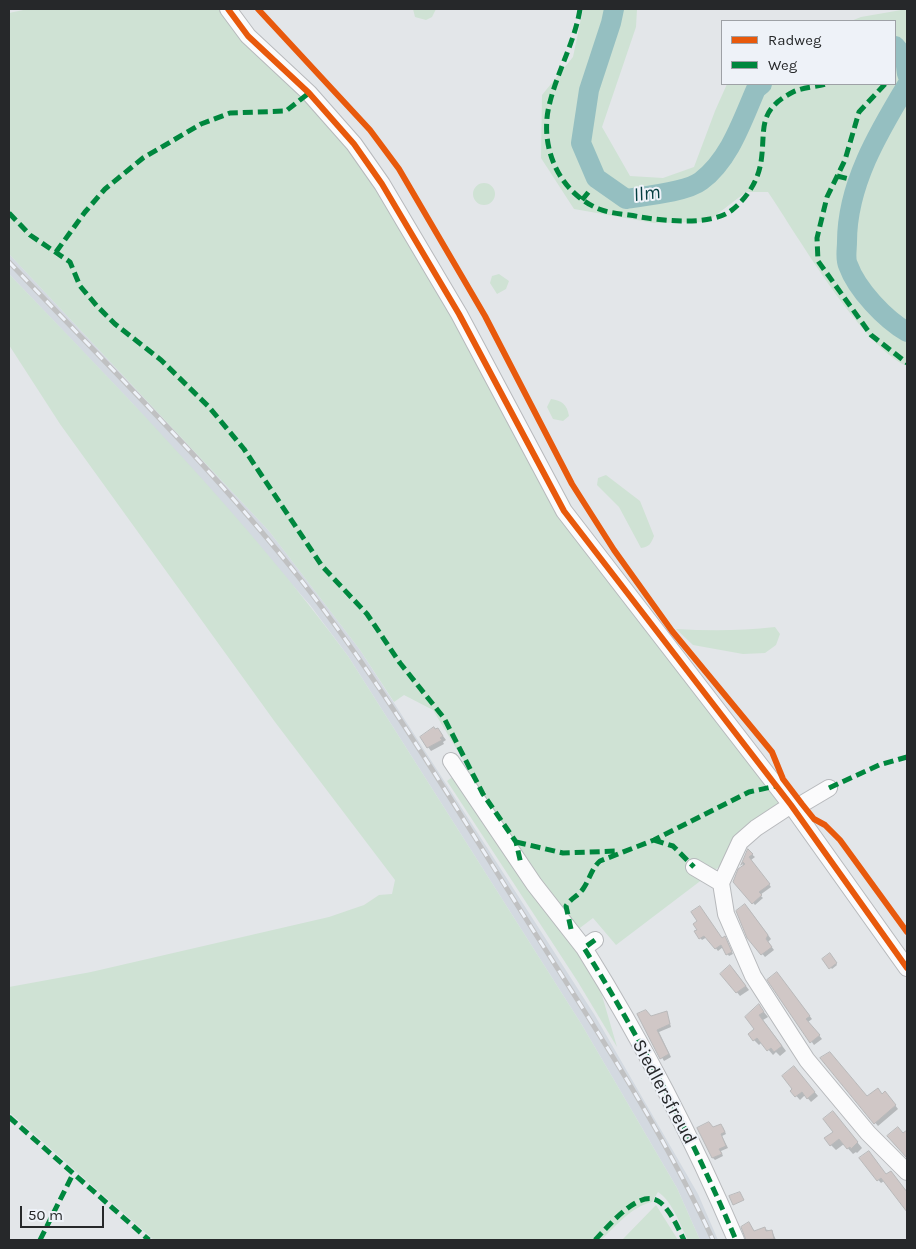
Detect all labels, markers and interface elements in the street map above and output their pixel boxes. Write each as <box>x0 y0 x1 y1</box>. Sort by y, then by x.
legend <box>721 20 896 85</box>
text: Radweg <box>768 31 821 49</box>
text: Weg <box>768 56 797 74</box>
water label: Ilm <box>632 180 662 208</box>
street label: Siedlersfreud <box>627 1036 701 1148</box>
scale bar <box>22 1196 106 1228</box>
text: 50 m <box>28 1206 63 1224</box>

